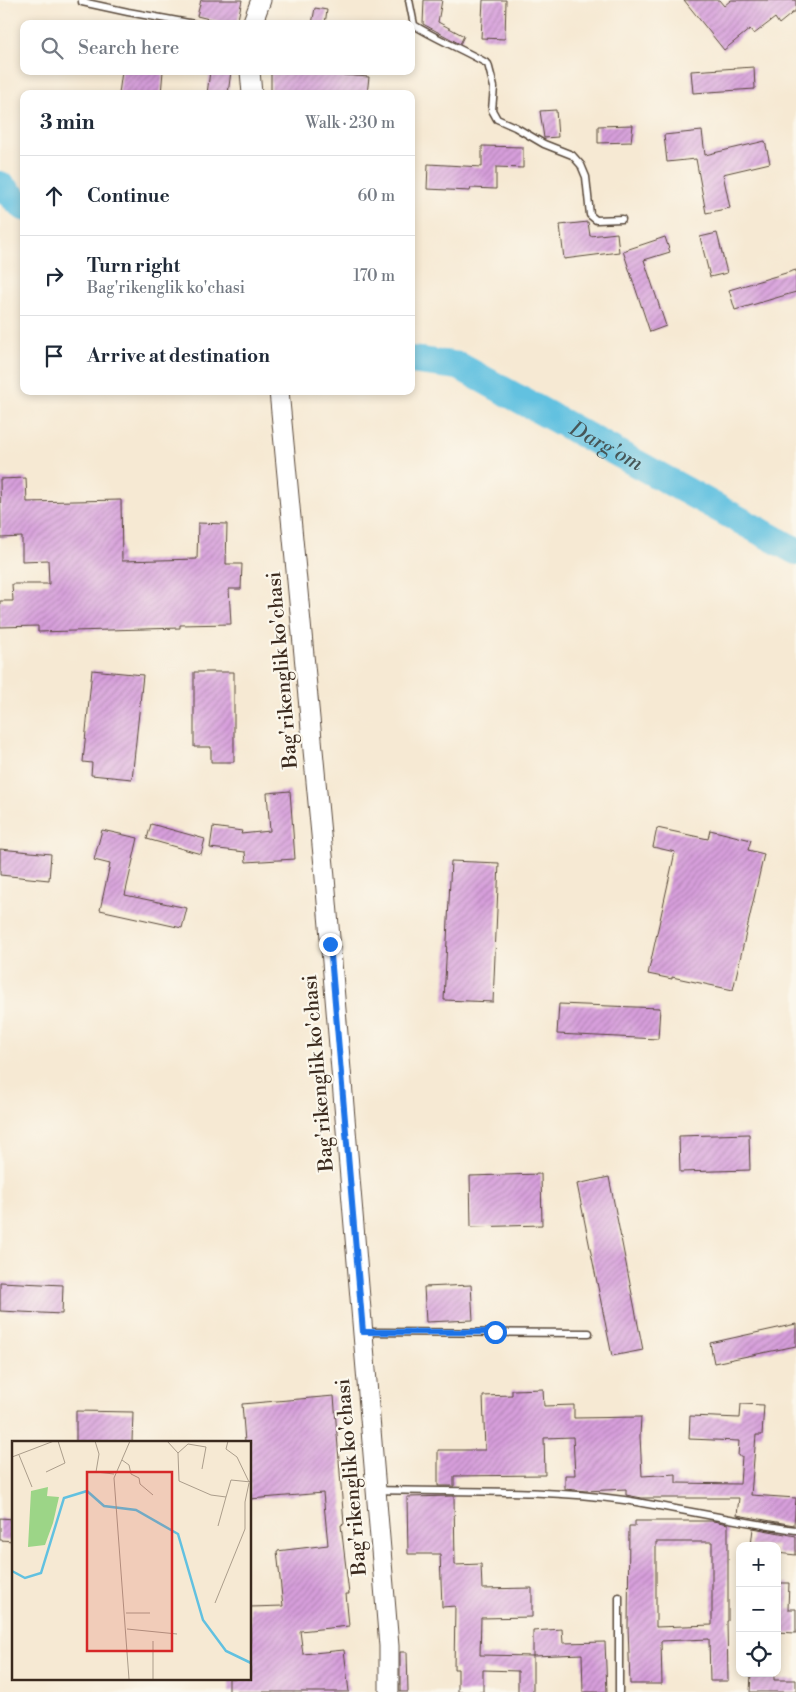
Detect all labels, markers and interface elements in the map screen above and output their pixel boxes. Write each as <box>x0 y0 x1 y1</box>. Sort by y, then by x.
search box <box>20 20 415 75</box>
icon: search <box>38 34 66 62</box>
text: Search here <box>78 36 179 60</box>
text: 3 min <box>40 110 95 136</box>
text: Walk · 230 m <box>305 113 395 133</box>
icon: ahead <box>40 182 68 210</box>
text: Continue <box>87 184 170 208</box>
text: 60 m <box>357 186 395 206</box>
text: Turn right <box>87 254 180 278</box>
icon: right <box>40 262 68 290</box>
text: 170 m <box>353 266 395 286</box>
text: Bag'rikenglik ko'chasi <box>87 278 245 298</box>
icon: arrive <box>40 342 68 370</box>
text: Arrive at destination <box>87 344 270 368</box>
water label: Darg'om <box>564 416 648 478</box>
street label: Bag'rikenglik ko'chasi <box>262 570 304 771</box>
route end <box>319 933 342 956</box>
street label: Bag'rikenglik ko'chasi <box>298 973 340 1174</box>
route start <box>484 1321 507 1344</box>
street label: Bag'rikenglik ko'chasi <box>331 1377 373 1578</box>
inset map <box>12 1441 251 1680</box>
map controls <box>736 1542 781 1677</box>
button: + <box>736 1542 781 1587</box>
button: − <box>736 1587 781 1632</box>
button: locate <box>736 1632 781 1677</box>

